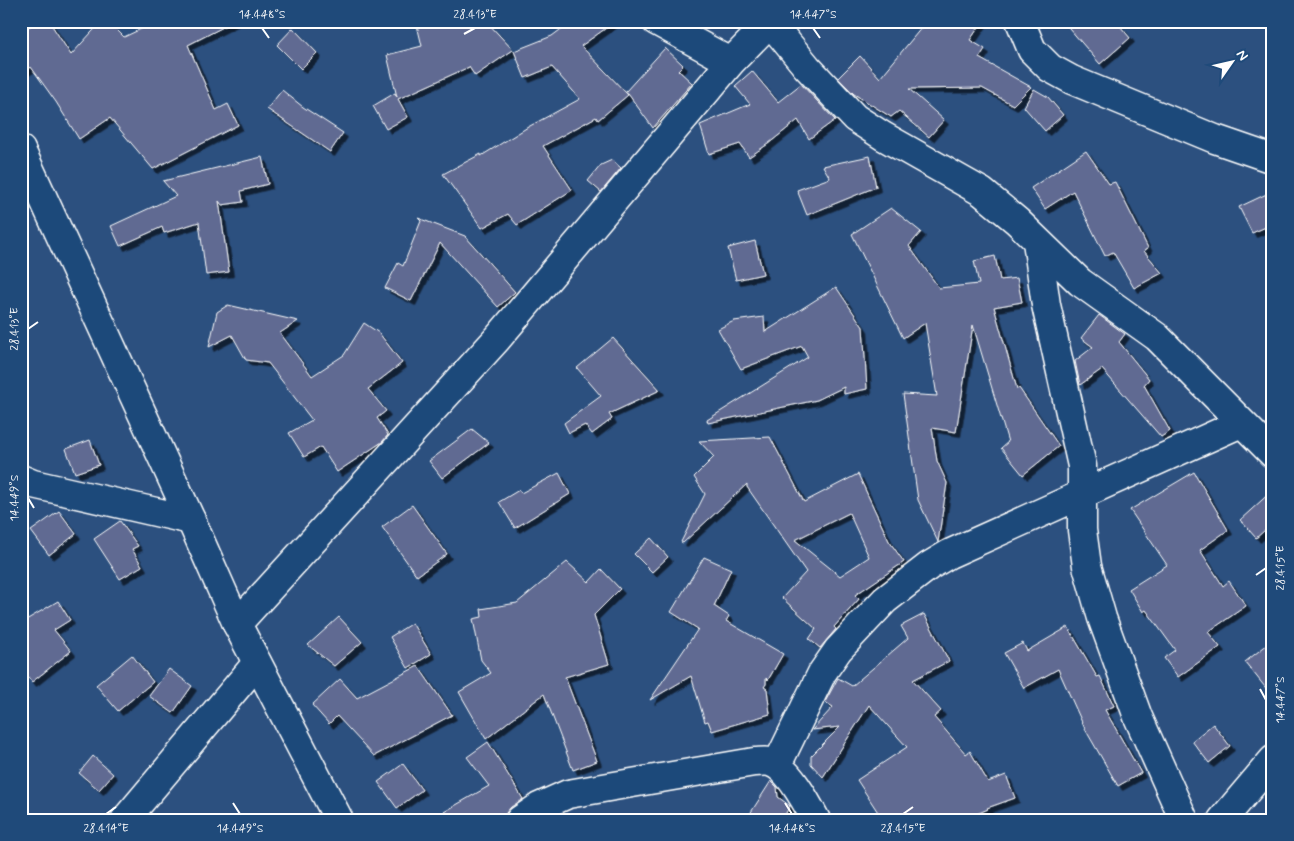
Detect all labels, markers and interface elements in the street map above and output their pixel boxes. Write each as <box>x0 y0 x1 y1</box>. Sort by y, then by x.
text: 14.448°S <box>239 7 286 23</box>
text: 28.413°E <box>453 7 497 23</box>
text: 14.447°S <box>789 7 837 23</box>
north arrow <box>1206 38 1256 88</box>
text: N <box>1232 46 1252 64</box>
text: 28.413°E <box>7 307 23 351</box>
text: 14.449°S <box>7 474 23 521</box>
text: 28.415°E <box>1273 545 1289 591</box>
text: 14.447°S <box>1273 676 1289 724</box>
text: 28.414°E <box>83 821 129 837</box>
text: 14.449°S <box>217 821 264 837</box>
text: 14.448°S <box>769 821 816 837</box>
text: 28.415°E <box>880 821 926 837</box>

